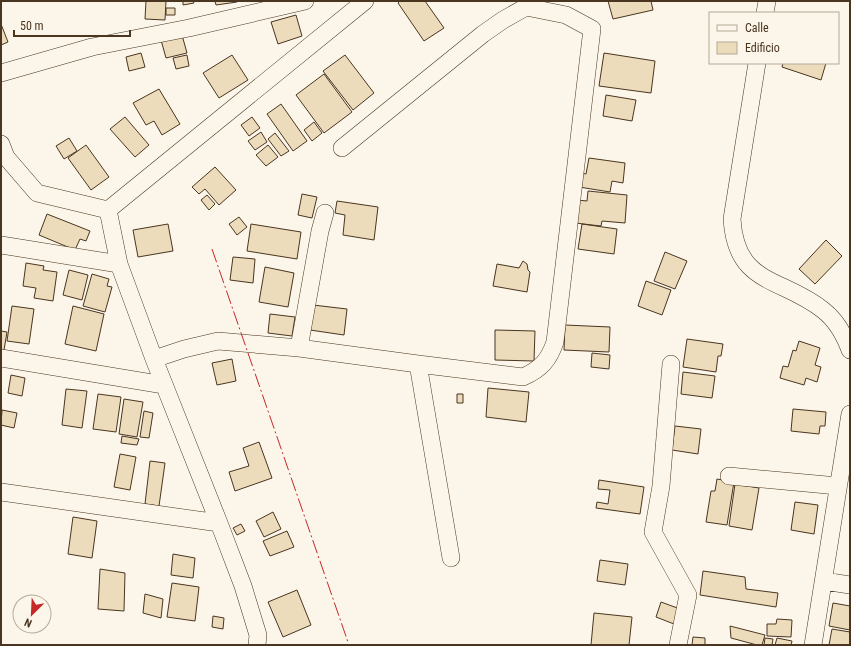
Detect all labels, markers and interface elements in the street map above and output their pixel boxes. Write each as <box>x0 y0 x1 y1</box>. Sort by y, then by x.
scale bar <box>14 12 130 38</box>
legend <box>709 12 839 64</box>
text: 50 m <box>20 19 44 33</box>
text: Calle <box>745 21 769 35</box>
text: Edificio <box>745 41 780 55</box>
north arrow <box>12 594 52 634</box>
text: N <box>22 615 34 630</box>

